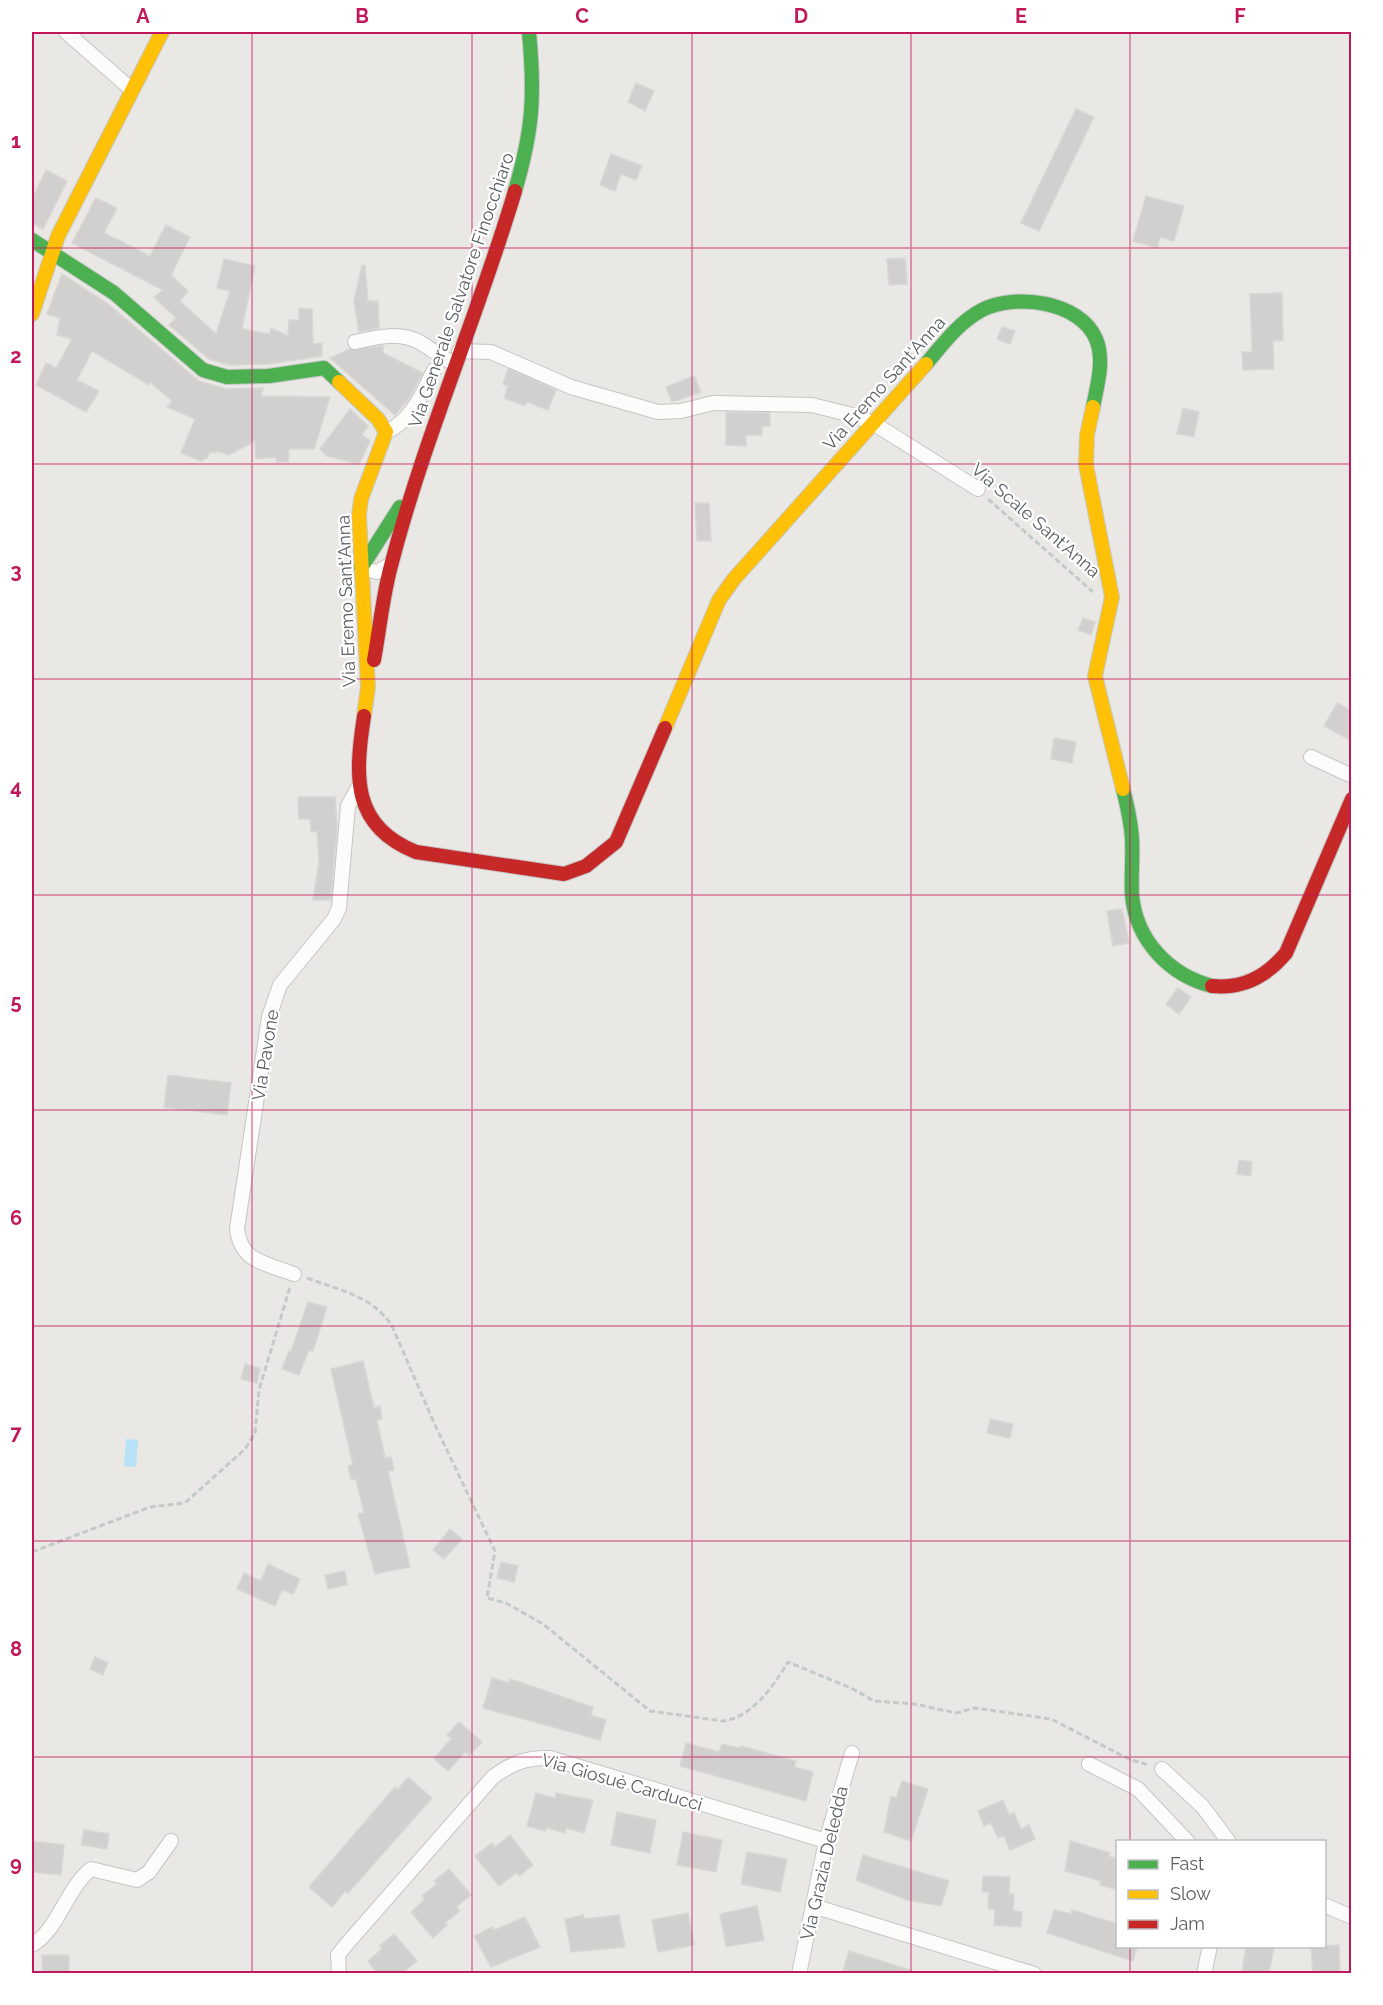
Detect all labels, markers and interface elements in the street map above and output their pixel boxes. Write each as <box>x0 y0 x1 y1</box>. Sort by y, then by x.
text: A <box>136 4 150 28</box>
text: B <box>355 4 369 28</box>
text: C <box>575 4 589 28</box>
text: D <box>794 4 808 28</box>
text: E <box>1015 4 1027 28</box>
text: F <box>1234 4 1246 28</box>
text: 1 <box>11 129 21 153</box>
street label: Via Generale Salvatore Finocchiaro <box>404 149 518 430</box>
street label: Via Eremo Sant'Anna <box>819 312 949 454</box>
text: 2 <box>10 344 22 368</box>
street label: Via Scale Sant'Anna <box>967 458 1105 582</box>
street label: Via Eremo Sant'Anna <box>332 515 360 687</box>
text: 3 <box>10 559 22 583</box>
text: 4 <box>10 775 22 799</box>
text: 5 <box>10 990 22 1014</box>
street label: Via Pavone <box>247 1007 283 1102</box>
text: 6 <box>10 1206 22 1230</box>
text: 7 <box>10 1421 22 1445</box>
text: 8 <box>10 1637 22 1661</box>
street label: Via Giosuè Carducci <box>539 1749 705 1815</box>
street label: Via Grazia Deledda <box>796 1784 852 1942</box>
legend <box>1116 1840 1326 1948</box>
text: 9 <box>10 1852 22 1876</box>
text: Fast <box>1170 1853 1204 1874</box>
text: Slow <box>1170 1883 1211 1904</box>
text: Jam <box>1170 1913 1205 1934</box>

